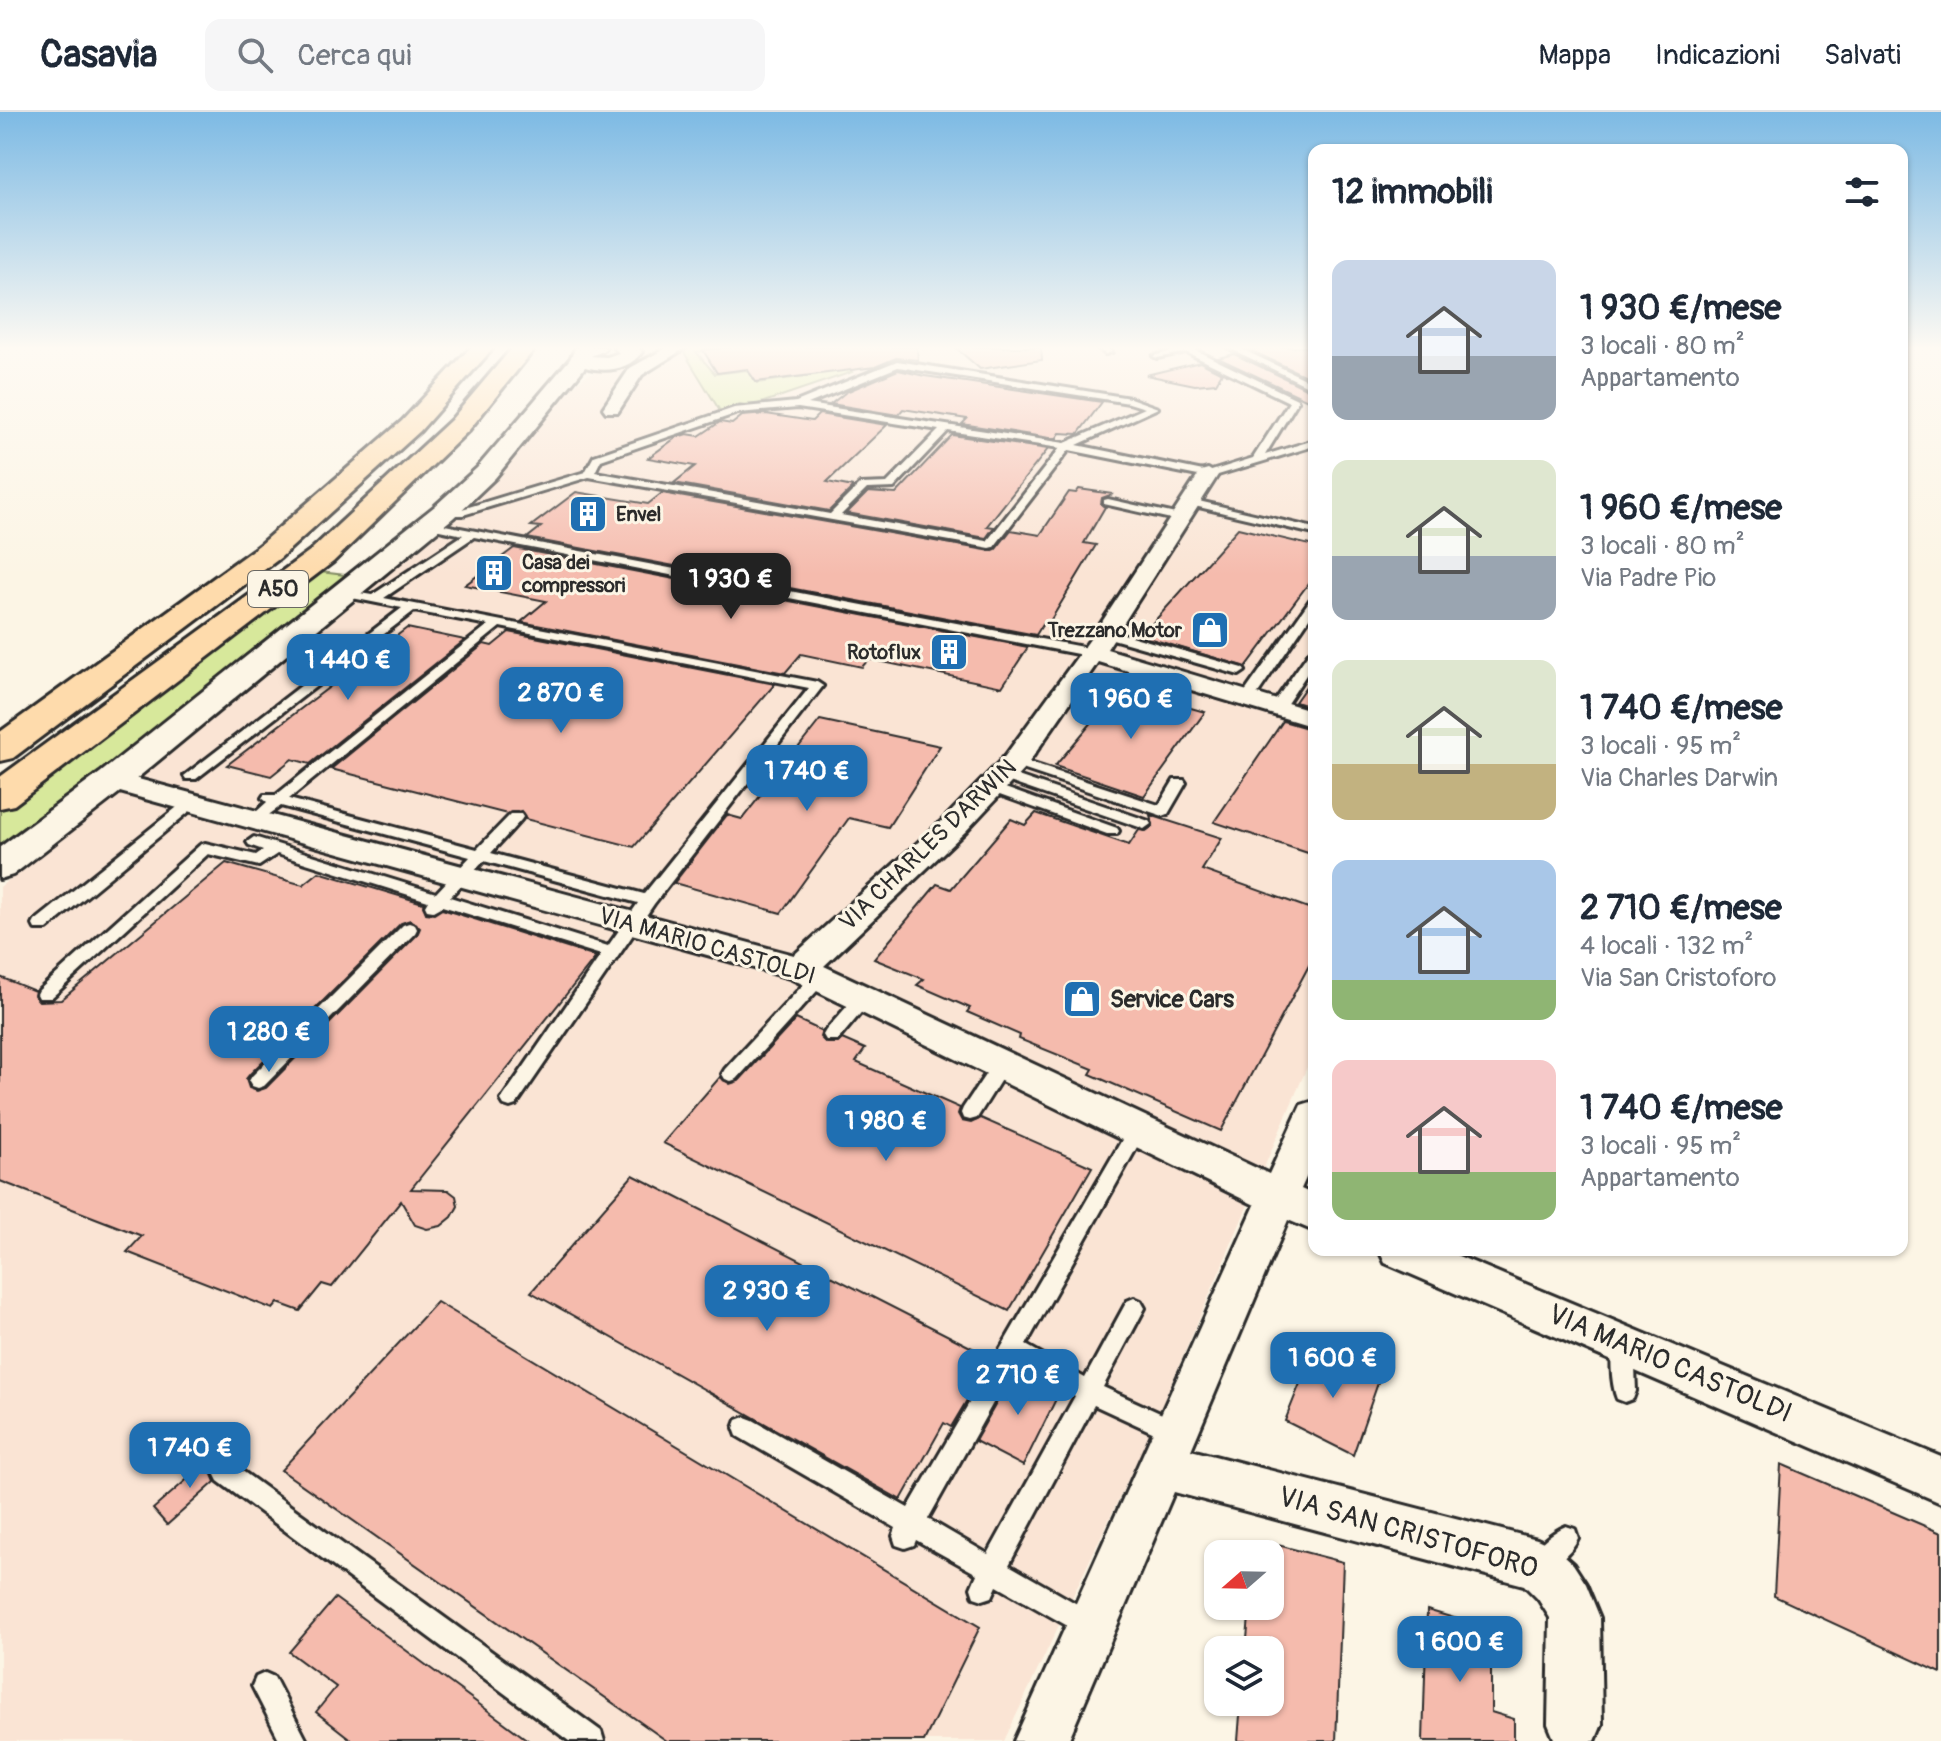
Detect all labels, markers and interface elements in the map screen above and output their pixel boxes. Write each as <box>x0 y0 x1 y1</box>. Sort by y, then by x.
search box <box>205 19 765 91</box>
text: Casavia <box>40 31 157 79</box>
icon: search <box>233 33 277 77</box>
text: Cerca qui <box>297 37 412 74</box>
text: Mappa <box>1538 38 1611 73</box>
text: Indicazioni <box>1655 38 1780 73</box>
text: Salvati <box>1824 38 1901 73</box>
icon: filters <box>1840 170 1884 214</box>
text: 12 immobili <box>1332 171 1492 214</box>
text: 1 930 €/mese <box>1580 287 1781 330</box>
icon: home <box>1396 292 1492 388</box>
text: 3 locali · 80 m² <box>1580 330 1745 362</box>
text: Appartamento <box>1580 362 1740 394</box>
text: 1 960 €/mese <box>1580 487 1782 530</box>
icon: home <box>1396 492 1492 588</box>
building icon: Envel <box>567 493 609 535</box>
place label: Envel <box>616 502 661 527</box>
text: 3 locali · 80 m² <box>1580 530 1745 562</box>
place label: Casa dei compressori <box>521 550 626 598</box>
building icon: Casa dei compressori <box>473 552 515 594</box>
pin: 1 930 € <box>657 553 805 621</box>
text: Via Padre Pio <box>1580 562 1716 594</box>
text: 1 930 € <box>689 563 773 595</box>
road number: A50 <box>248 571 308 607</box>
shop icon: Trezzano Motor <box>1189 609 1231 651</box>
place label: Trezzano Motor <box>1046 618 1183 643</box>
building icon: Rotoflux <box>928 631 970 673</box>
pin: 1 440 € <box>274 634 422 702</box>
place label: Rotoflux <box>847 640 921 665</box>
text: 1 440 € <box>305 644 391 676</box>
pin: 2 870 € <box>487 667 635 735</box>
pin: 1 960 € <box>1057 673 1205 741</box>
text: 2 870 € <box>517 677 605 709</box>
text: 1 960 € <box>1089 683 1173 715</box>
text: 1 740 €/mese <box>1580 687 1783 730</box>
icon: home <box>1396 692 1492 788</box>
text: 3 locali · 95 m² <box>1580 730 1741 762</box>
pin: 1 740 € <box>733 745 881 813</box>
street label: VIA CHARLES DARWIN <box>834 753 1022 937</box>
text: 1 740 € <box>764 755 850 787</box>
text: Via Charles Darwin <box>1580 762 1778 794</box>
text: 2 710 €/mese <box>1580 887 1782 930</box>
icon: home <box>1396 892 1492 988</box>
street label: VIA MARIO CASTOLDI <box>595 901 819 991</box>
text: 4 locali · 132 m² <box>1580 930 1754 962</box>
text: Via San Cristoforo <box>1580 962 1776 994</box>
shop icon: Service Cars <box>1061 978 1103 1020</box>
place label: Service Cars <box>1110 985 1234 1014</box>
pin: 1 280 € <box>195 1006 343 1074</box>
text: 1 280 € <box>227 1016 311 1048</box>
text: 1 740 €/mese <box>1580 1087 1783 1130</box>
icon: home <box>1396 1092 1492 1188</box>
pin: 1 980 € <box>812 1095 960 1163</box>
text: 1 980 € <box>845 1105 927 1137</box>
text: 3 locali · 95 m² <box>1580 1130 1741 1162</box>
text: Appartamento <box>1580 1162 1740 1194</box>
pin: 2 930 € <box>693 1265 841 1333</box>
text: 2 930 € <box>723 1275 811 1307</box>
street label: VIA MARIO CASTOLDI <box>1543 1297 1797 1431</box>
pin: 1 600 € <box>1259 1332 1407 1400</box>
text: 1 600 € <box>1288 1342 1378 1374</box>
pin: 2 710 € <box>944 1349 1092 1417</box>
text: 2 710 € <box>976 1359 1060 1391</box>
pin: 1 740 € <box>116 1422 264 1490</box>
text: 1 740 € <box>147 1432 233 1464</box>
street label: VIA SAN CRISTOFORO <box>1274 1479 1542 1587</box>
north arrow <box>1204 1540 1284 1620</box>
map controls <box>1204 1540 1284 1716</box>
pin: 1 600 € <box>1386 1616 1534 1684</box>
text: 1 600 € <box>1415 1626 1505 1658</box>
button: layers <box>1204 1636 1284 1716</box>

